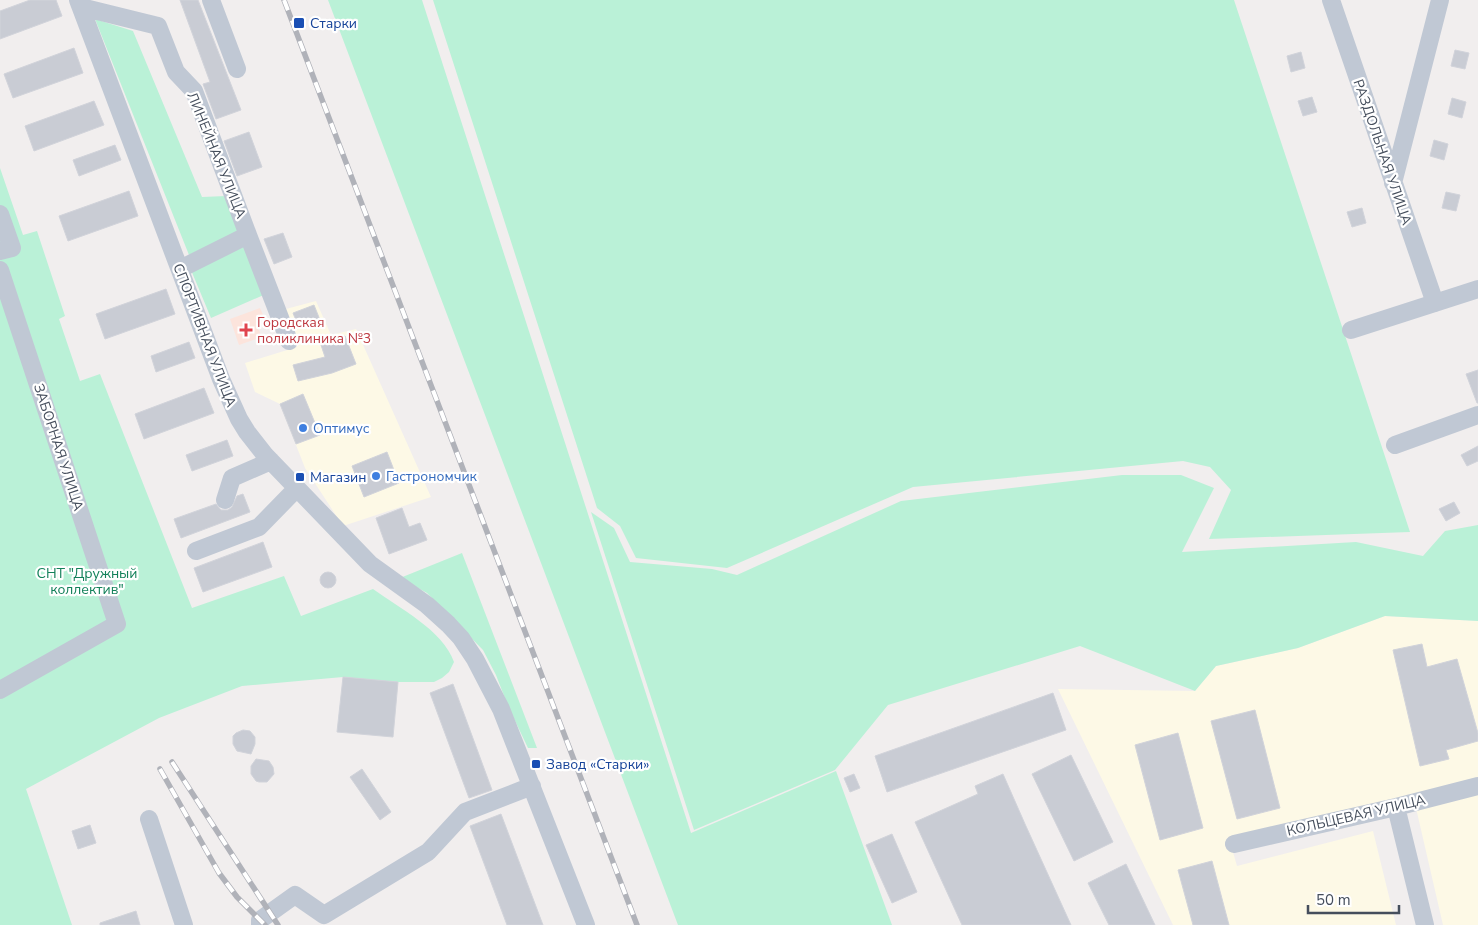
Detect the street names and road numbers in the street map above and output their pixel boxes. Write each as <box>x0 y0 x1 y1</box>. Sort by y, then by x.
street label: РАЗДОЛЬНАЯ УЛИЦА <box>1349 77 1416 228</box>
street label: ЛИНЕЙНАЯ УЛИЦА <box>182 89 251 221</box>
street label: СПОРТИВНАЯ УЛИЦА <box>168 261 241 410</box>
street label: ЗАБОРНАЯ УЛИЦА <box>29 381 88 513</box>
street label: КОЛЬЦЕВАЯ УЛИЦА <box>1285 790 1427 841</box>

